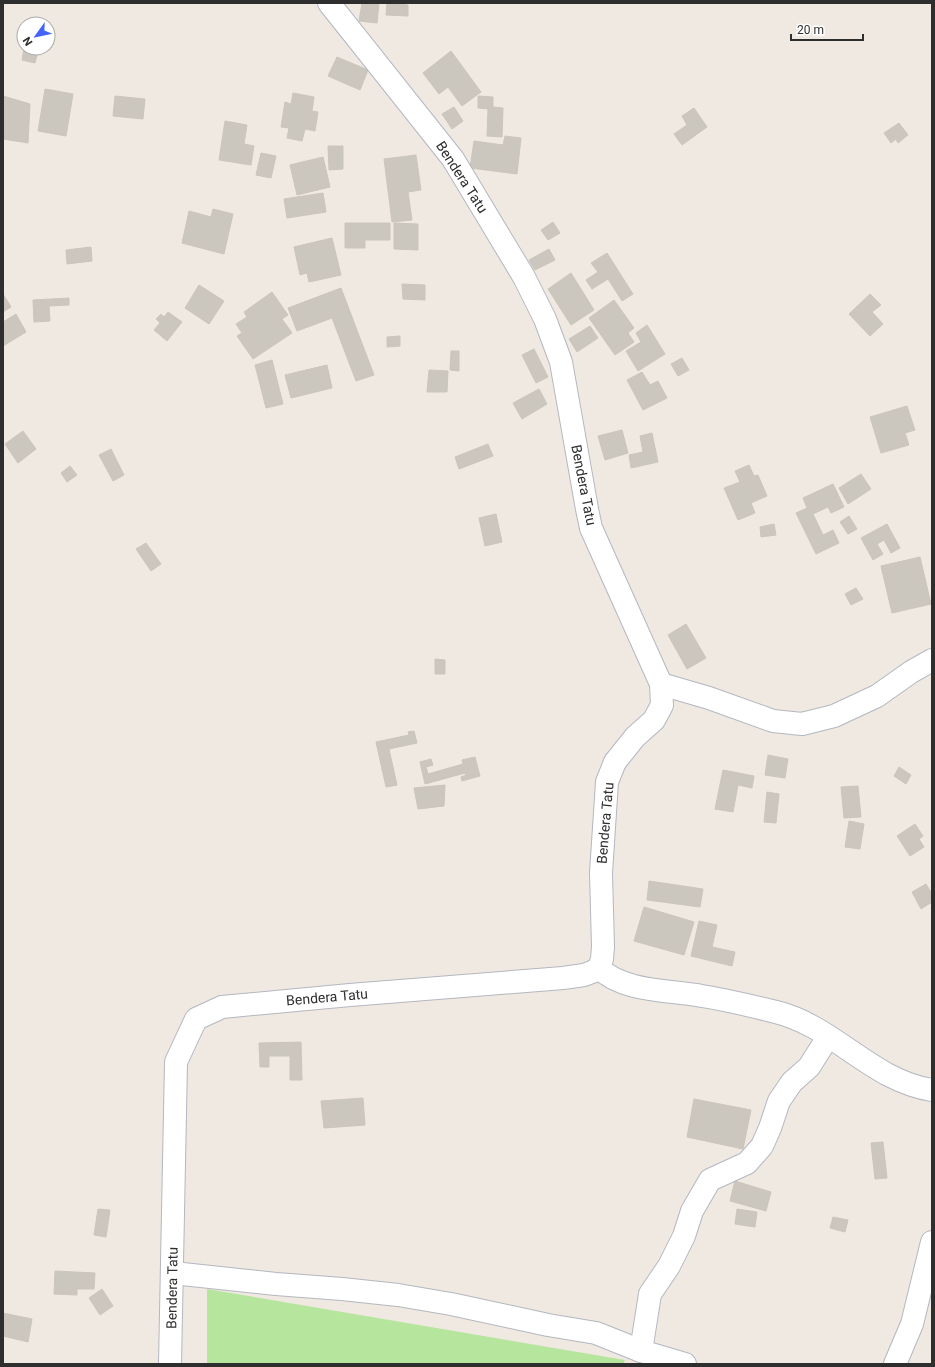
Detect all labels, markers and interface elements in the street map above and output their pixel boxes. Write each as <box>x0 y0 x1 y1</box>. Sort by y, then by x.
north arrow <box>16 16 56 56</box>
scale bar <box>791 16 863 42</box>
text: 20 m <box>797 23 824 37</box>
text: N <box>20 34 36 48</box>
street label: Bendera Tatu <box>433 138 491 216</box>
street label: Bendera Tatu <box>568 443 600 527</box>
street label: Bendera Tatu <box>593 781 617 865</box>
street label: Bendera Tatu <box>285 985 369 1009</box>
street label: Bendera Tatu <box>163 1247 181 1329</box>

